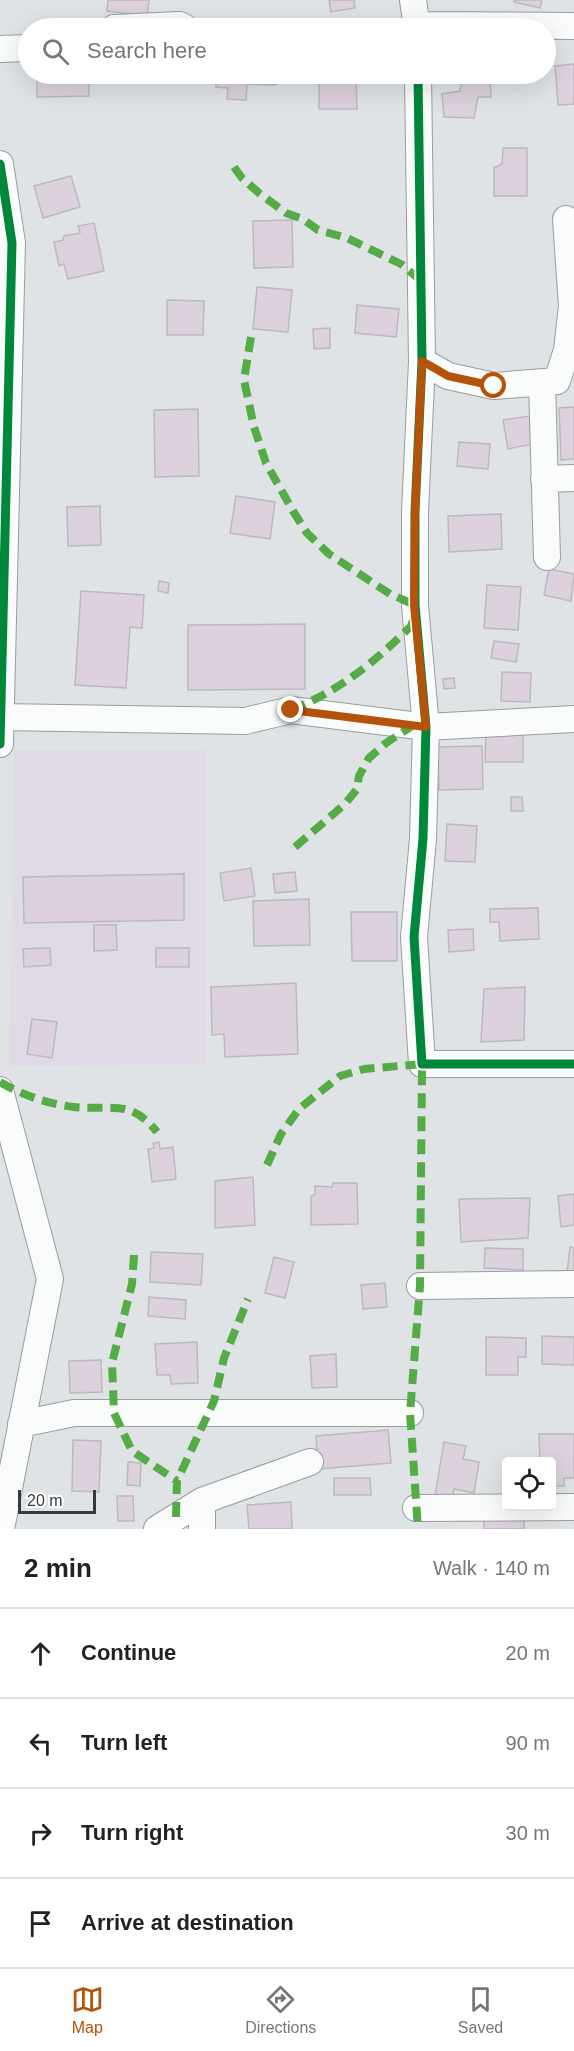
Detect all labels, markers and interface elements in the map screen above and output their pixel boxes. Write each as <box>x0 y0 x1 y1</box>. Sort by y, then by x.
search box <box>18 18 556 84</box>
icon: search <box>39 35 72 68</box>
text: Search here <box>87 38 207 63</box>
route start <box>480 372 506 398</box>
route end <box>277 696 303 722</box>
map controls <box>502 1457 556 1511</box>
button: locate <box>502 1457 556 1511</box>
scale bar <box>18 1487 96 1514</box>
text: 20 m <box>27 1492 63 1509</box>
text: 2 min <box>24 1553 92 1583</box>
text: Walk · 140 m <box>433 1557 550 1579</box>
icon: ahead <box>24 1637 57 1670</box>
text: Continue <box>81 1640 176 1665</box>
text: 20 m <box>506 1642 550 1664</box>
icon: left <box>24 1727 57 1760</box>
text: Turn left <box>81 1730 167 1755</box>
text: 90 m <box>506 1732 550 1754</box>
icon: right <box>24 1817 57 1850</box>
text: Turn right <box>81 1820 183 1845</box>
text: 30 m <box>506 1822 550 1844</box>
icon: arrive <box>24 1907 57 1940</box>
text: Arrive at destination <box>81 1910 294 1935</box>
tab: Map <box>71 1983 104 2037</box>
tab: Directions <box>245 1983 316 2037</box>
tab: Saved <box>458 1983 503 2037</box>

